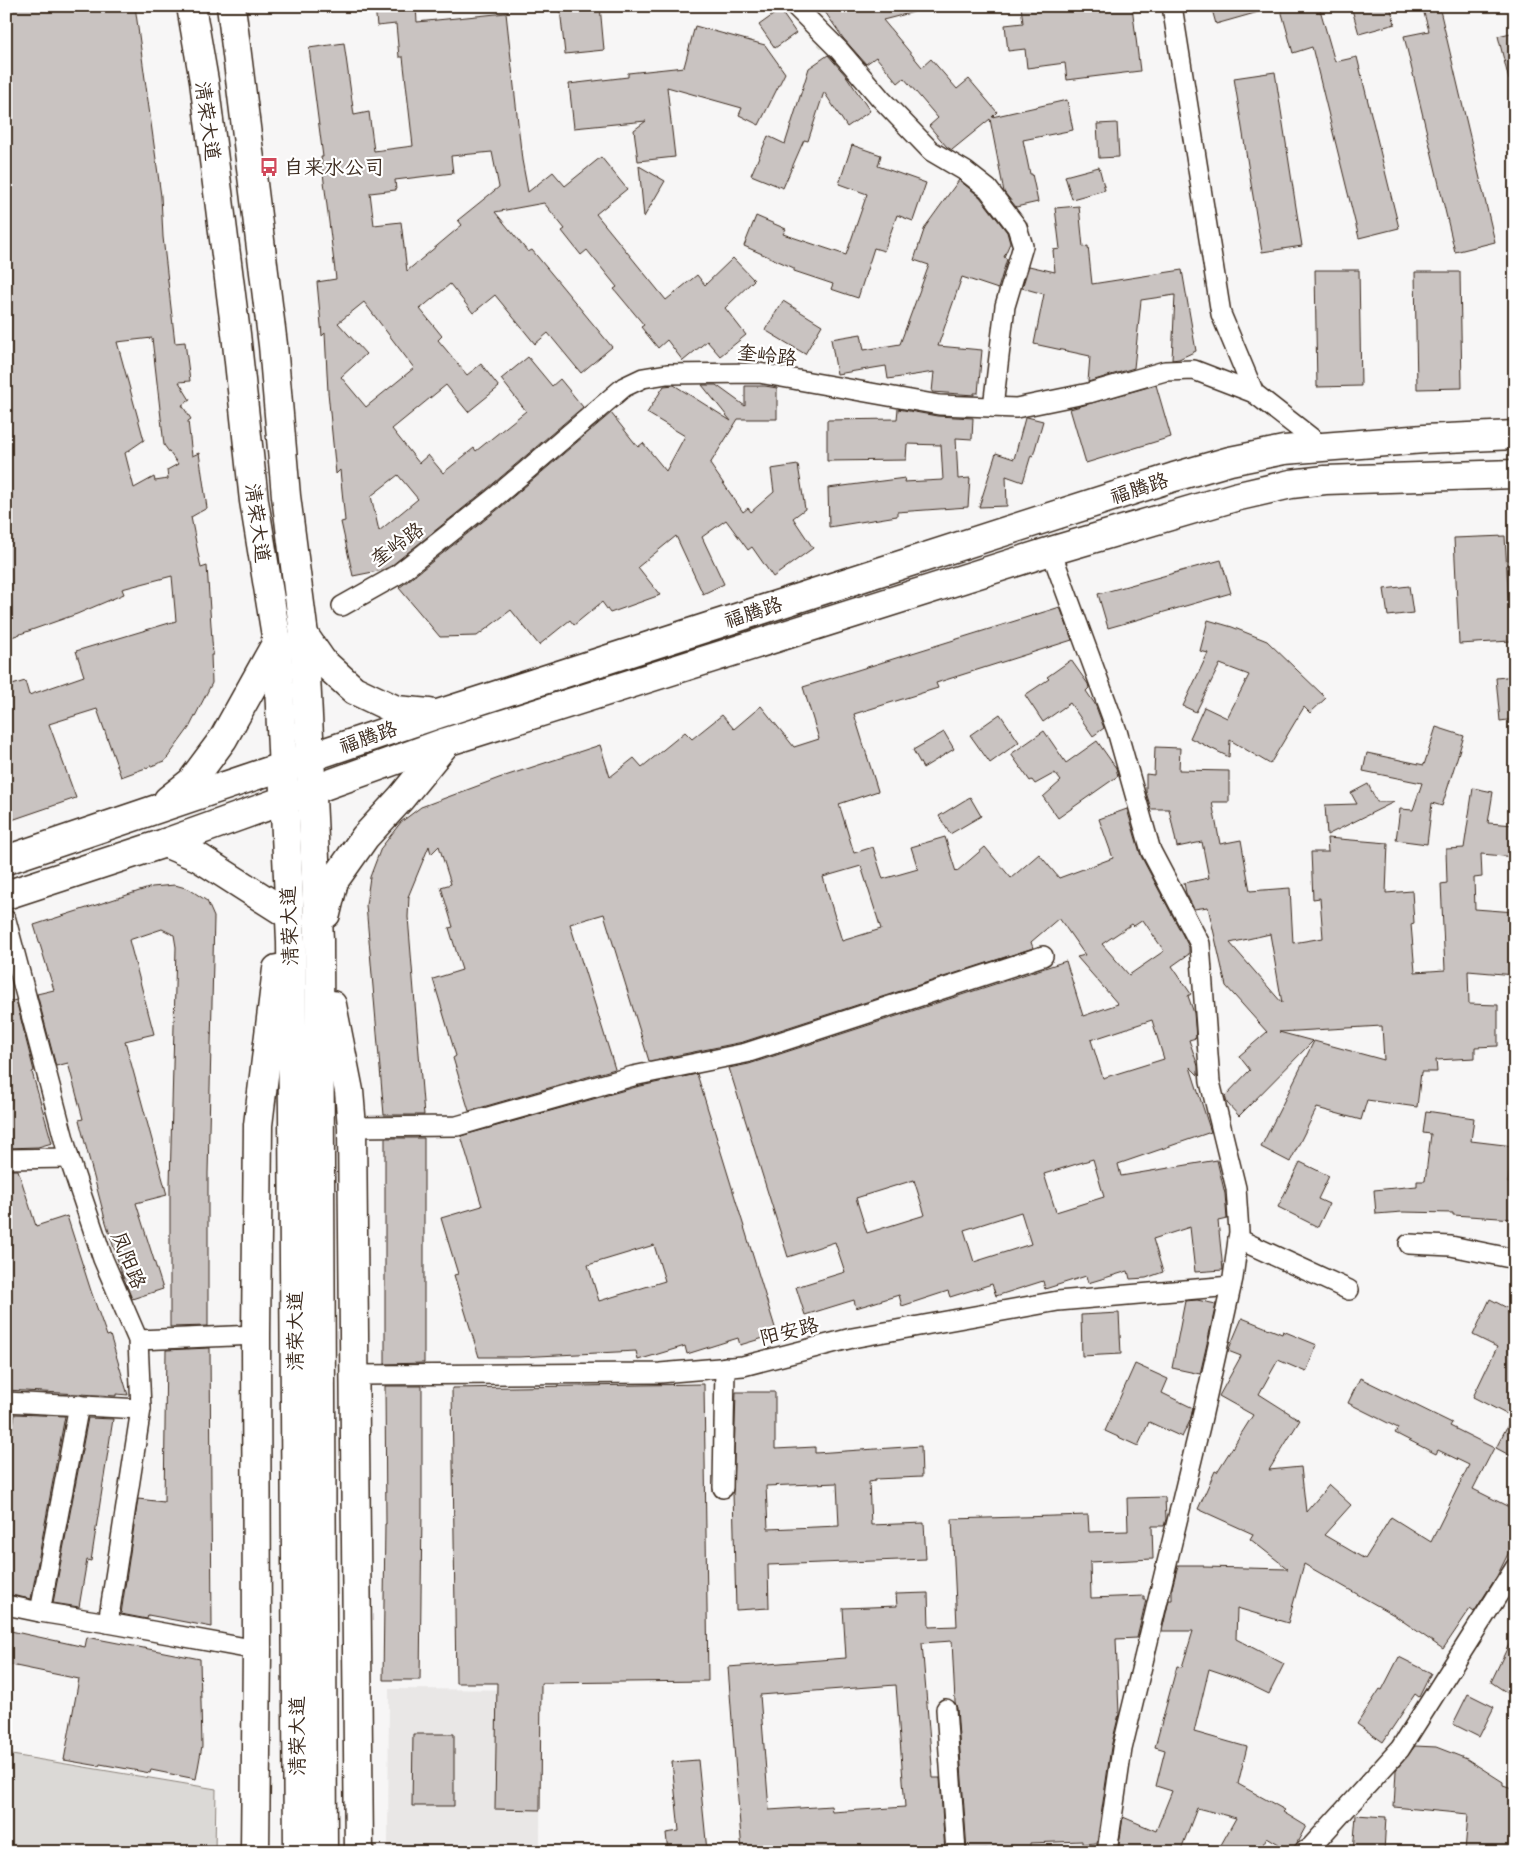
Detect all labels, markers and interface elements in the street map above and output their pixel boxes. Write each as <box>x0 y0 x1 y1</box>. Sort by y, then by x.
street label: 清荣大道 <box>188 80 225 163</box>
place label: 自来水公司 <box>284 155 384 182</box>
bus stop icon: 自来水公司 <box>258 156 280 178</box>
street label: 奎岭路 <box>736 340 799 373</box>
street label: 福腾路 <box>1107 467 1173 512</box>
street label: 清荣大道 <box>238 482 275 565</box>
street label: 奎岭路 <box>366 516 431 574</box>
street label: 福腾路 <box>721 591 787 636</box>
street label: 福腾路 <box>336 716 402 761</box>
street label: 清荣大道 <box>276 886 305 966</box>
street label: 凤阳路 <box>104 1228 152 1294</box>
street label: 清荣大道 <box>283 1291 310 1371</box>
street label: 阳安路 <box>757 1312 823 1353</box>
street label: 清荣大道 <box>285 1696 312 1776</box>

